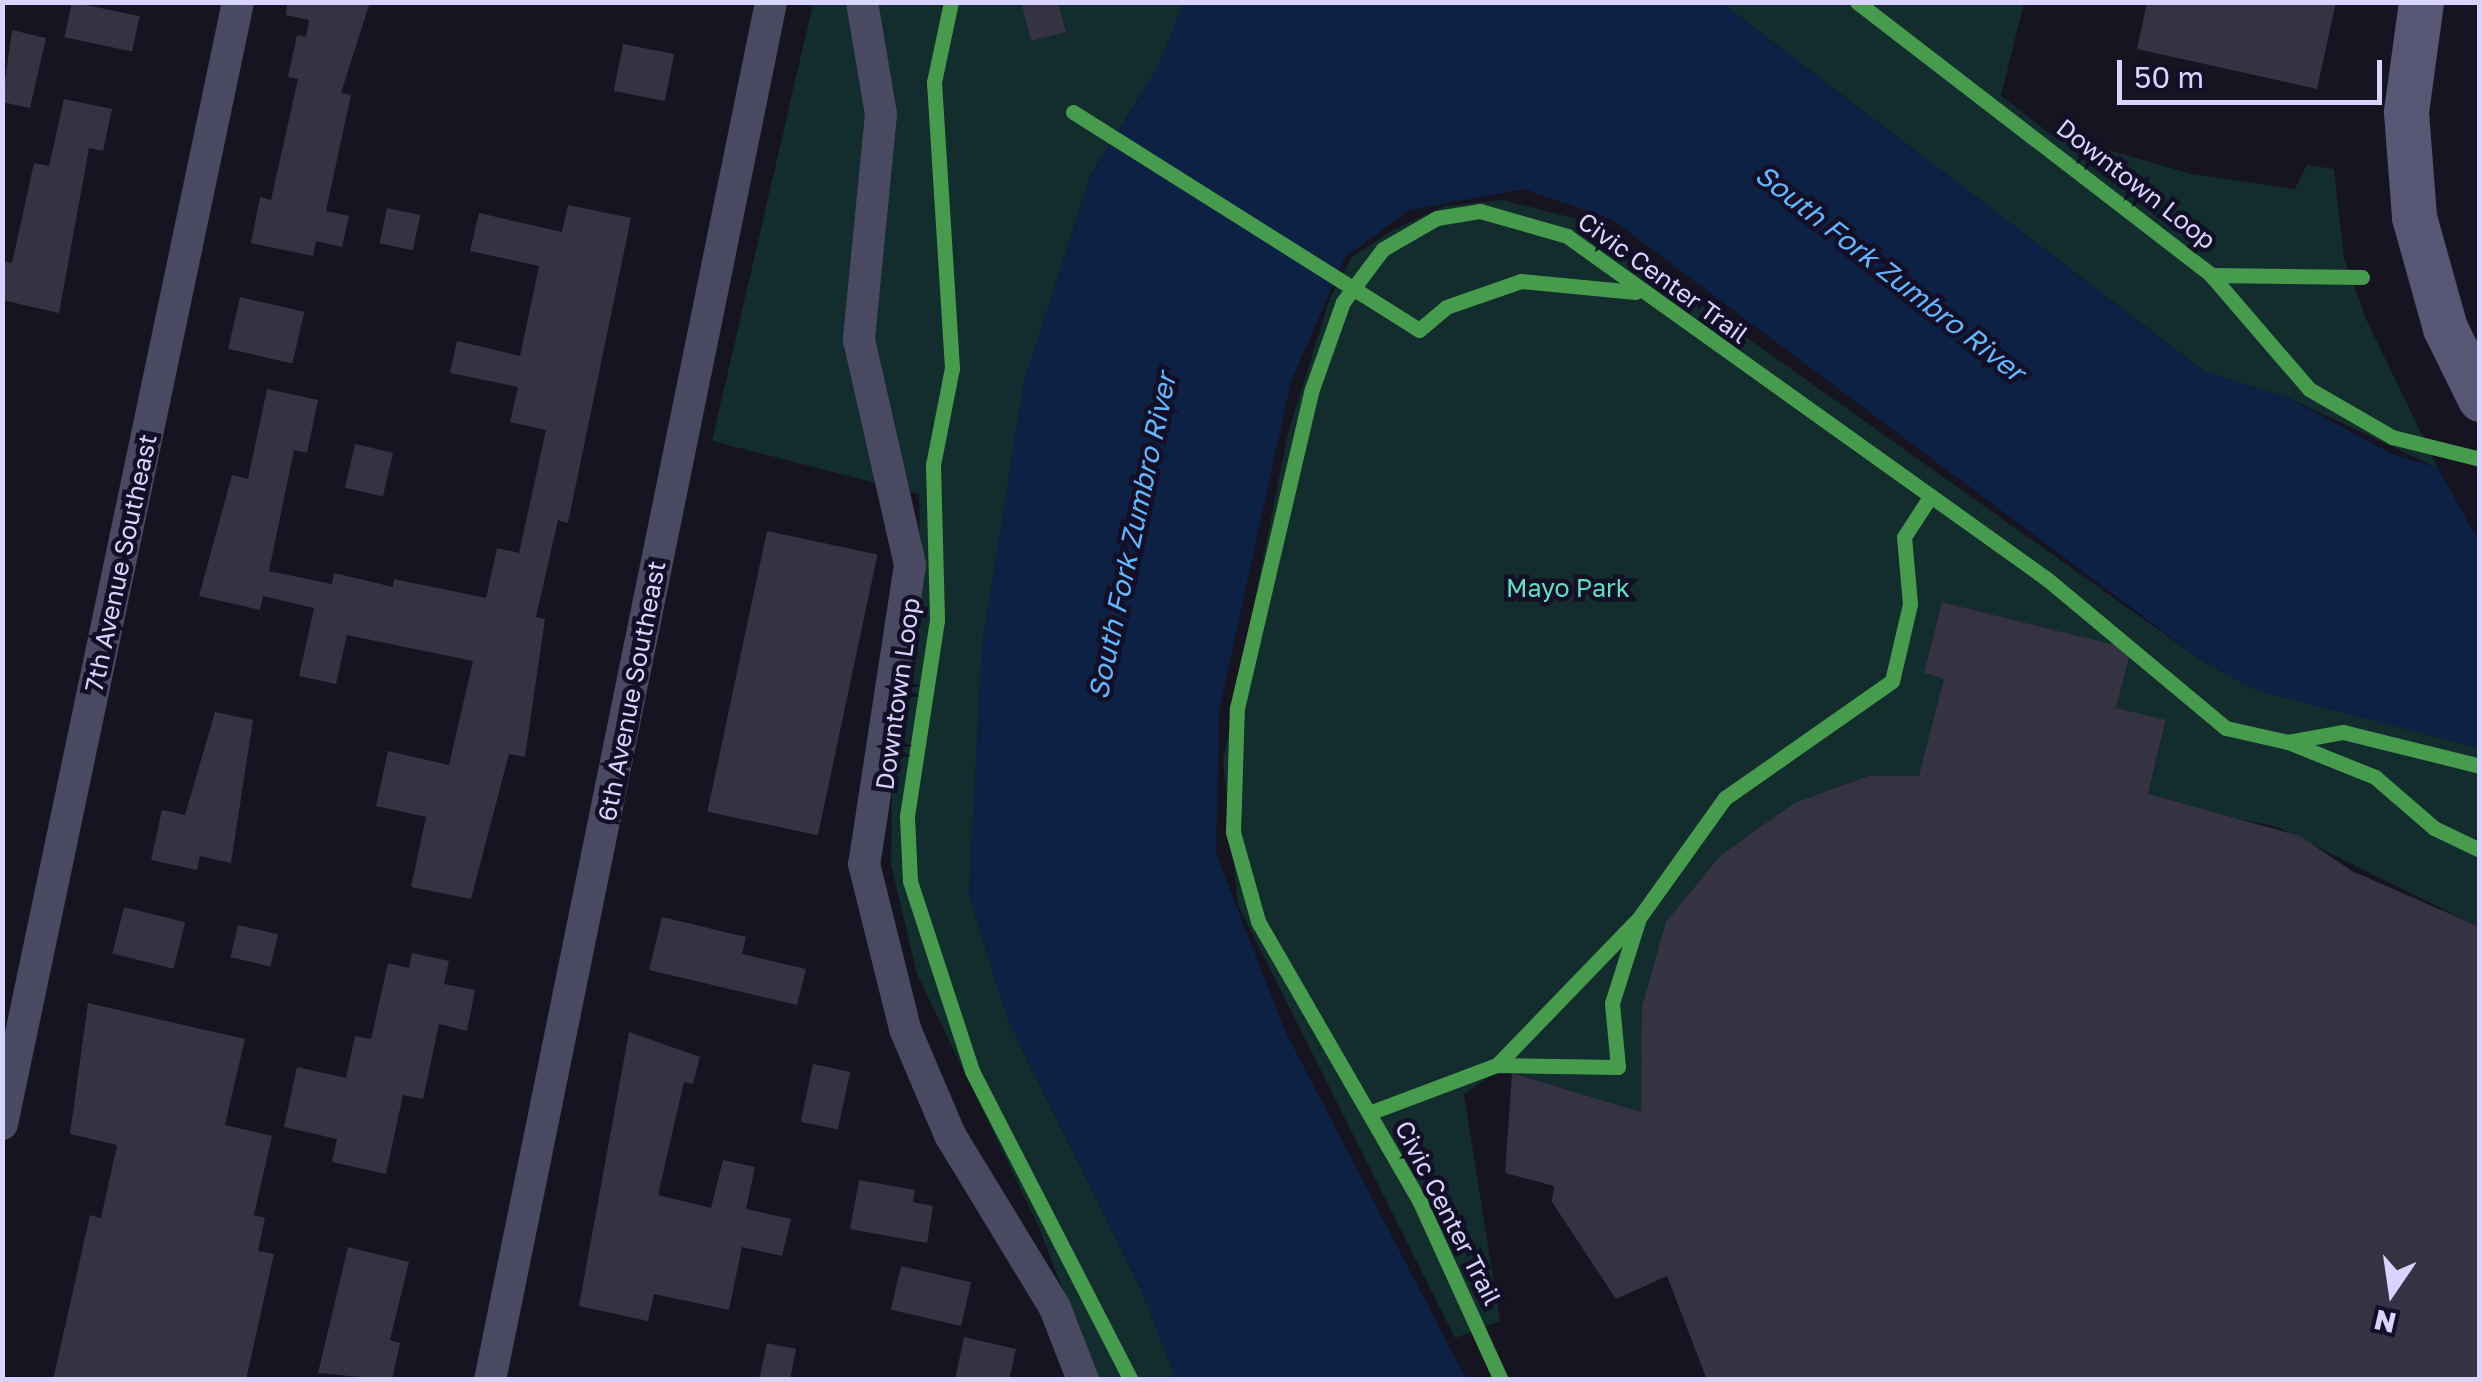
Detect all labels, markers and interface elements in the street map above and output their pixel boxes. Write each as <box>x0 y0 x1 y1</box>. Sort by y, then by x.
scale bar <box>2122 40 2387 102</box>
text: 50 m <box>2134 59 2204 95</box>
street label: Downtown Loop <box>2050 113 2222 255</box>
water label: South Fork Zumbro River <box>1749 157 2031 389</box>
street label: Civic Center Trail <box>1572 206 1754 350</box>
water label: South Fork Zumbro River <box>1081 370 1183 702</box>
street label: 7th Avenue Southeast <box>79 431 163 695</box>
street label: 6th Avenue Southeast <box>592 558 672 824</box>
park label: Mayo Park <box>1506 573 1630 603</box>
street label: Downtown Loop <box>870 596 926 792</box>
street label: Civic Center Trail <box>1389 1116 1507 1310</box>
north arrow <box>2342 1242 2442 1342</box>
text: N <box>2371 1303 2399 1340</box>

